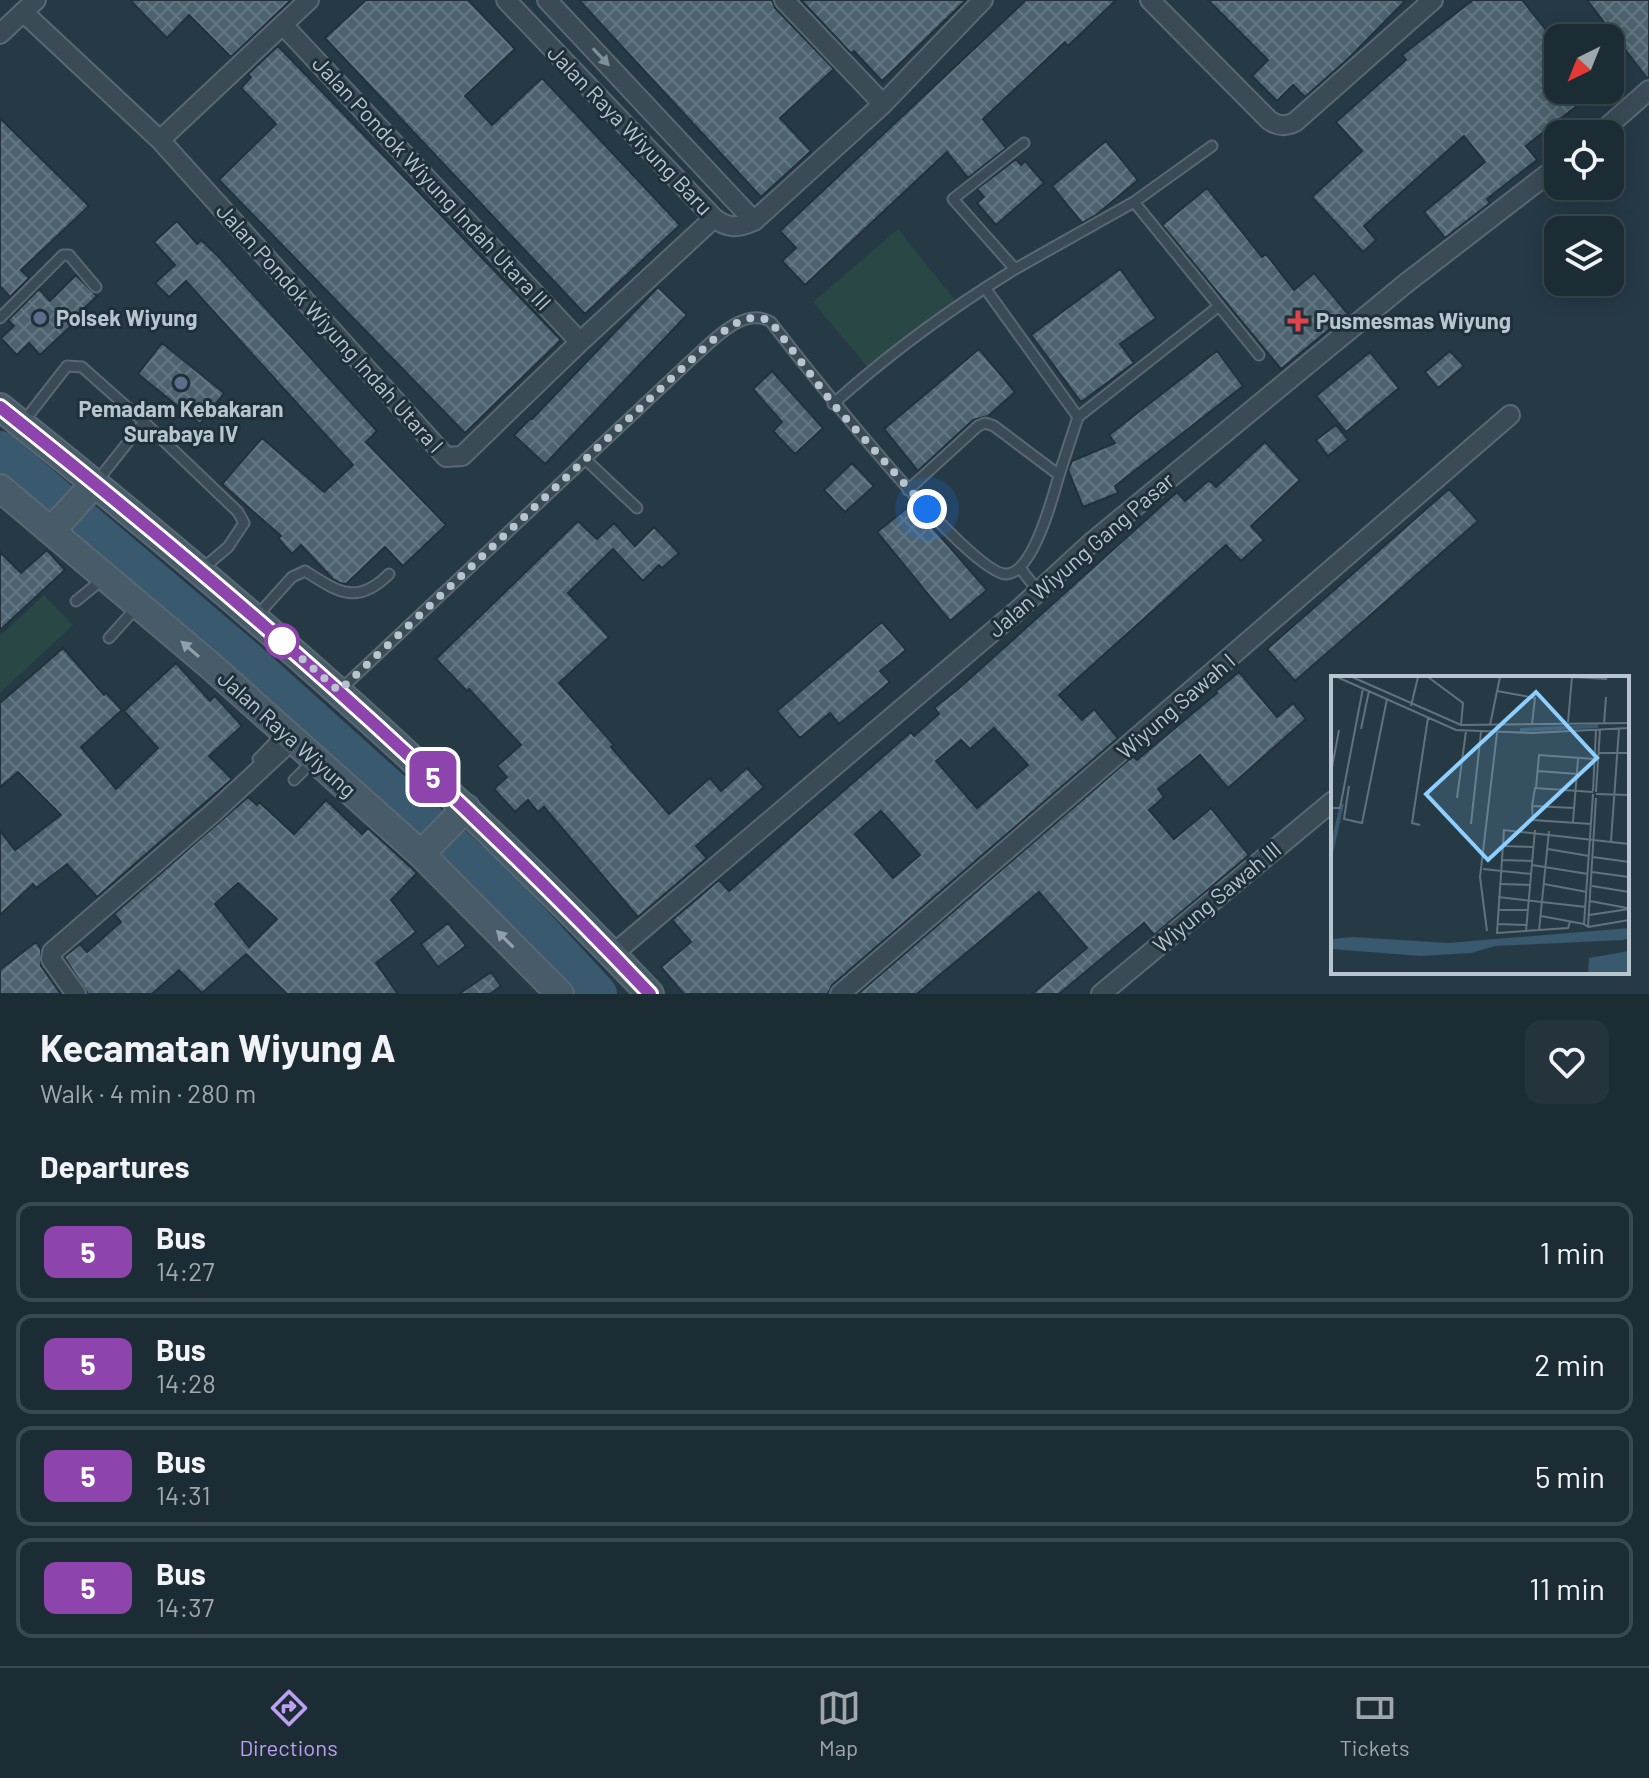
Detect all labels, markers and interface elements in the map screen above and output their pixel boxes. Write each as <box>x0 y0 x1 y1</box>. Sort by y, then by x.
north arrow <box>1544 24 1624 104</box>
map controls <box>1544 24 1624 296</box>
street label: Jalan Raya Wiyung Baru <box>543 39 719 220</box>
one-way arrow <box>591 47 609 66</box>
street label: Jalan Pondok Wiyung Indah Utara III <box>308 50 558 315</box>
button: locate <box>1544 120 1624 200</box>
street label: Jalan Pondok Wiyung Indah Utara I <box>212 197 450 457</box>
button: layers <box>1544 216 1624 296</box>
place label: Polsek Wiyung <box>56 304 198 330</box>
place label: Pusmesmas Wiyung <box>1316 307 1511 333</box>
marker: Polsek Wiyung <box>31 309 49 327</box>
marker: Pusmesmas Wiyung <box>1287 310 1309 332</box>
marker: Pemadam Kebakaran Surabaya IV <box>172 374 190 392</box>
place label: Pemadam Kebakaran Surabaya IV <box>78 395 284 446</box>
street label: Jalan Wiyung Gang Pasar <box>982 466 1179 642</box>
your location <box>907 489 947 529</box>
unlabelled marker <box>265 624 299 658</box>
one-way arrow <box>181 641 201 658</box>
street label: Wiyung Sawah I <box>1111 647 1240 763</box>
street label: Jalan Raya Wiyung <box>213 664 362 802</box>
inset map <box>1331 676 1629 974</box>
line badge: 5 <box>407 751 459 803</box>
text: 5 <box>425 760 441 794</box>
street label: Wiyung Sawah III <box>1147 835 1286 957</box>
one-way arrow <box>496 930 515 949</box>
button: heart <box>1525 1020 1609 1104</box>
text: Kecamatan Wiyung A <box>40 1024 396 1070</box>
text: Walk · 4 min · 280 m <box>40 1077 256 1108</box>
text: Departures <box>40 1148 190 1184</box>
text: Bus <box>156 1219 206 1255</box>
text: 1 min <box>1540 1234 1605 1270</box>
text: 5 <box>80 1235 96 1269</box>
text: 14:27 <box>156 1255 214 1286</box>
text: Bus <box>156 1331 206 1367</box>
text: 2 min <box>1534 1346 1605 1382</box>
text: 5 <box>80 1347 96 1381</box>
text: 14:28 <box>156 1367 216 1398</box>
text: Bus <box>156 1443 206 1479</box>
text: 5 min <box>1535 1458 1605 1494</box>
text: 5 <box>80 1459 96 1493</box>
text: 14:31 <box>156 1479 211 1510</box>
text: Bus <box>156 1555 206 1591</box>
text: 11 min <box>1529 1570 1605 1606</box>
text: 5 <box>80 1571 96 1605</box>
text: 14:37 <box>156 1591 214 1622</box>
tab: Directions <box>239 1686 338 1760</box>
tab: Map <box>817 1686 861 1760</box>
tab: Tickets <box>1340 1686 1410 1760</box>

